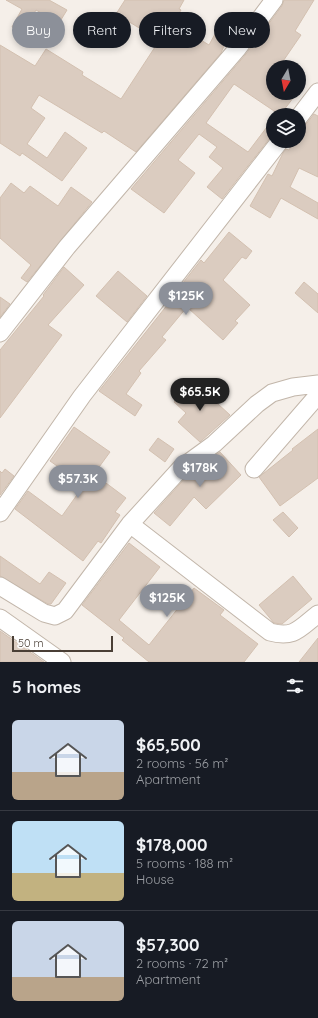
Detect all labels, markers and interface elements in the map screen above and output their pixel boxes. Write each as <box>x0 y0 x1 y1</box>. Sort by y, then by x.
chip: Buy <box>12 12 65 48</box>
chip: Rent <box>73 12 131 48</box>
chip: Filters <box>139 12 206 48</box>
chip: New <box>214 12 270 48</box>
north arrow <box>266 60 306 100</box>
map controls <box>266 60 306 148</box>
button: layers <box>266 108 306 148</box>
pin: $125K <box>158 282 214 316</box>
text: $125K <box>168 287 204 303</box>
pin: $65.5K <box>167 378 233 412</box>
text: $65.5K <box>179 383 221 399</box>
pin: $178K <box>172 454 228 488</box>
text: $178K <box>182 459 218 475</box>
pin: $57.3K <box>45 465 111 499</box>
text: $57.3K <box>58 470 98 486</box>
pin: $125K <box>139 584 195 618</box>
text: $125K <box>149 589 185 605</box>
scale bar <box>12 634 113 653</box>
text: 50 m <box>18 636 44 650</box>
icon: filters <box>284 675 306 697</box>
text: 5 homes <box>12 676 81 697</box>
text: $65,500 <box>136 734 201 755</box>
icon: home <box>44 736 92 784</box>
text: 2 rooms · 56 m² <box>136 755 228 771</box>
text: Apartment <box>136 771 201 787</box>
text: $178,000 <box>136 834 207 855</box>
icon: home <box>44 837 92 885</box>
text: 5 rooms · 188 m² <box>136 855 233 871</box>
text: House <box>136 871 174 887</box>
text: $57,300 <box>136 934 199 955</box>
icon: home <box>44 937 92 985</box>
text: 2 rooms · 72 m² <box>136 955 228 971</box>
text: Apartment <box>136 971 201 987</box>

